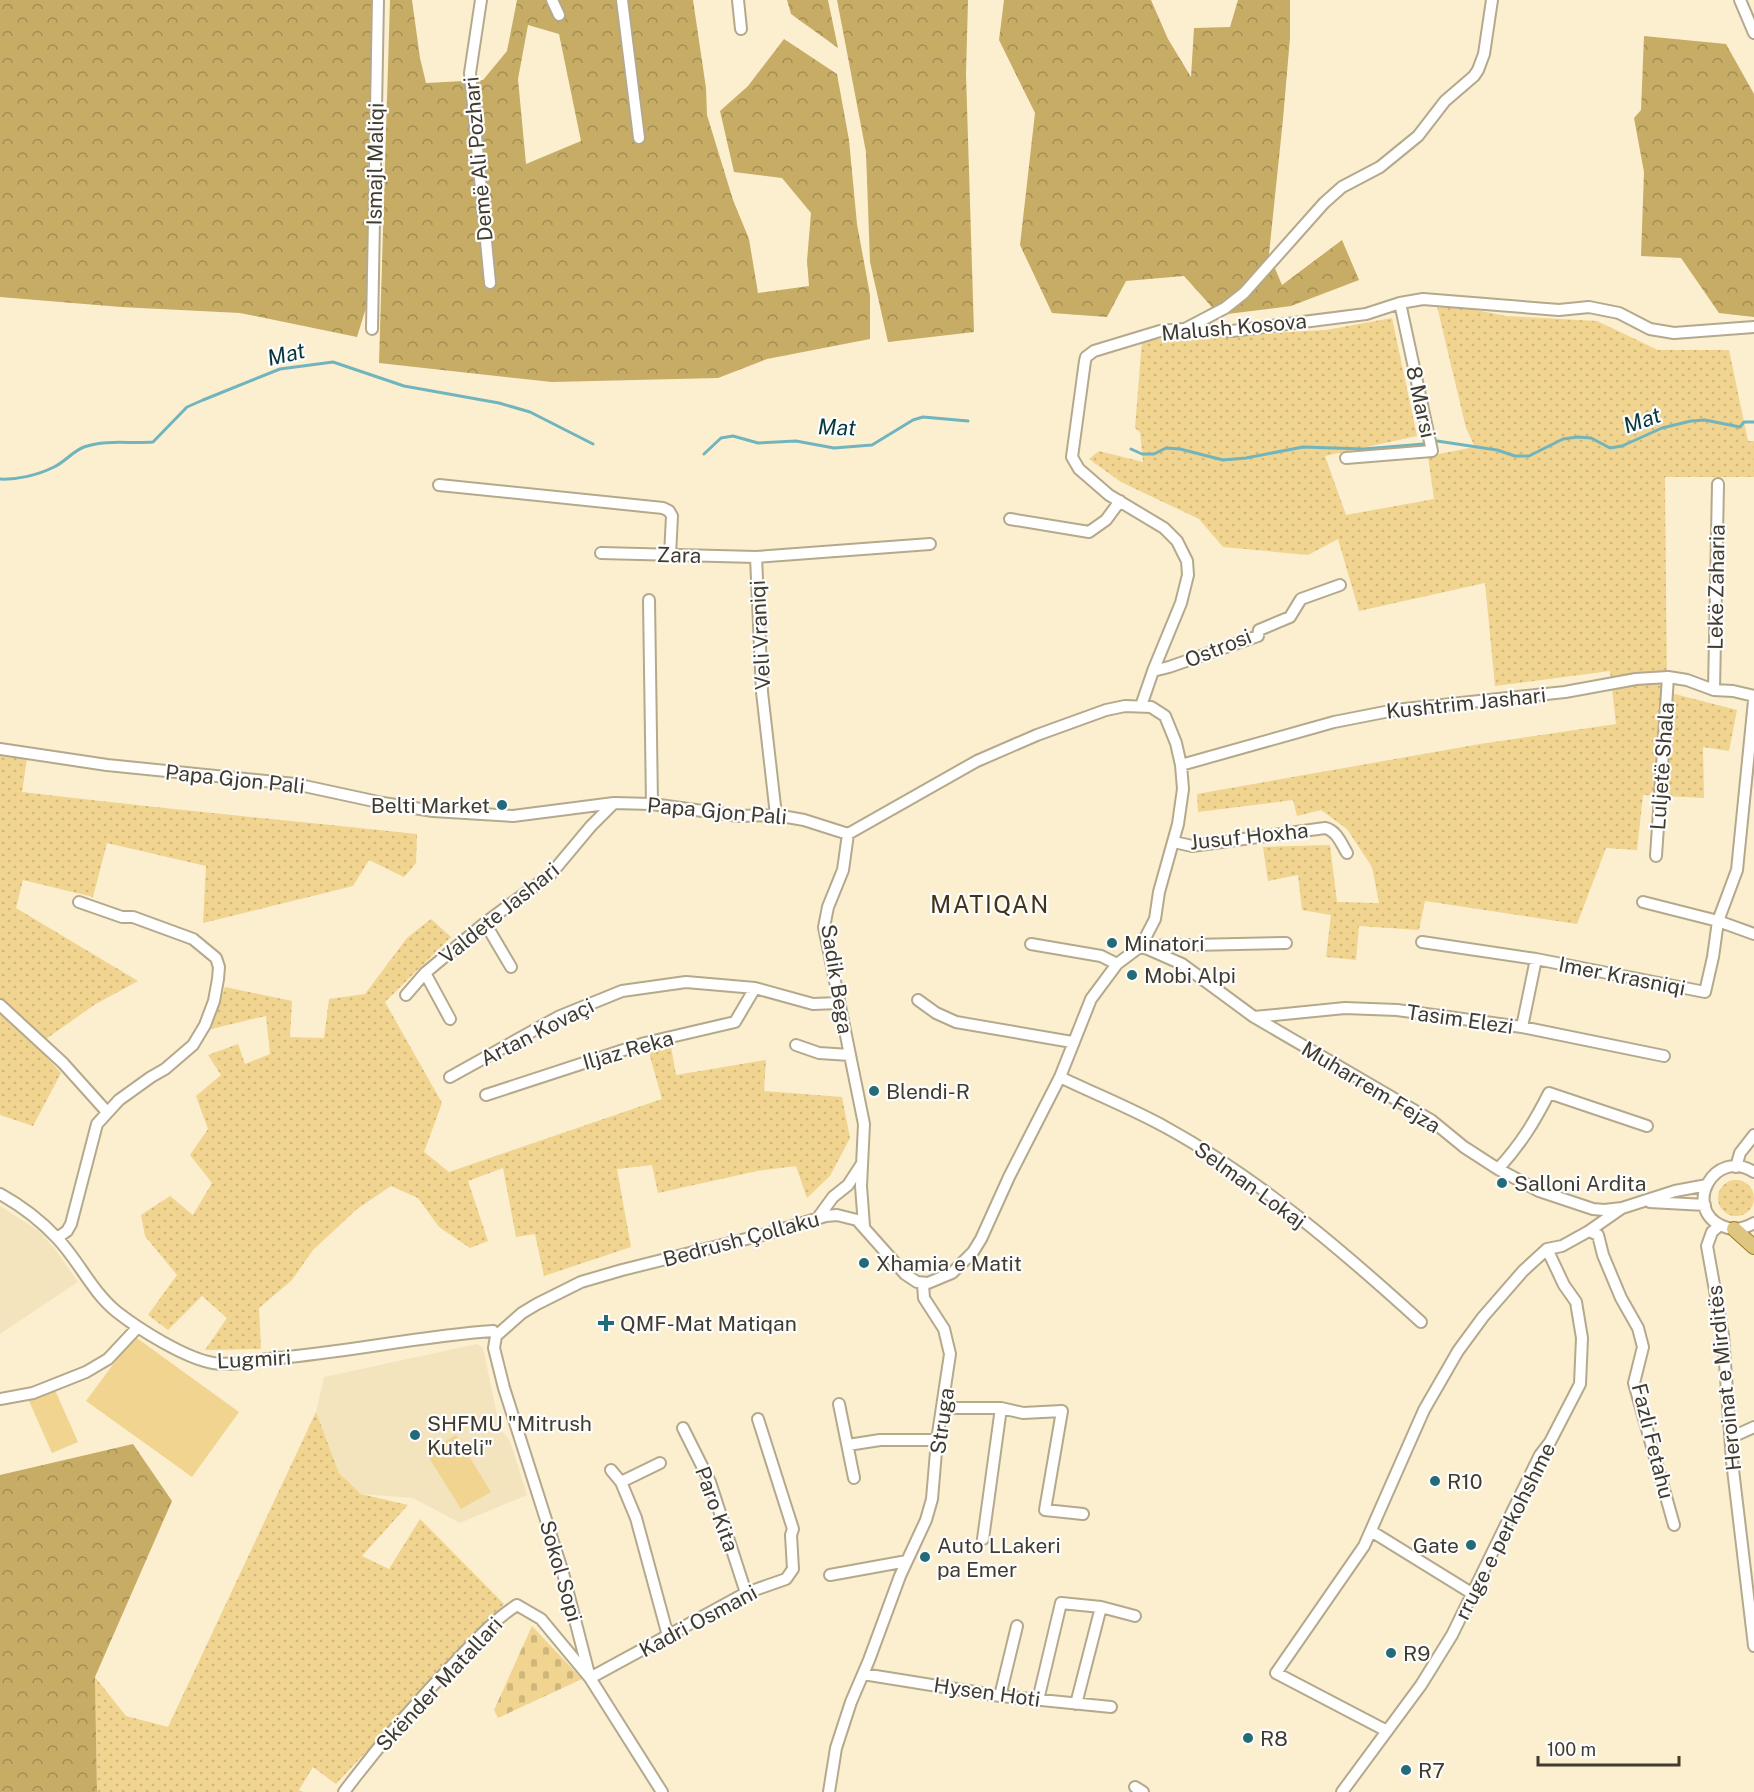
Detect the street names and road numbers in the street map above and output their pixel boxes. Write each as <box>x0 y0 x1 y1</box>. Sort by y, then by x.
street label: Demë Ali Pozhari <box>458 76 498 242</box>
street label: Ismajl Maliqi <box>361 102 389 226</box>
street label: Malush Kosova <box>1160 308 1308 346</box>
street label: 8 Marsi <box>1401 364 1441 440</box>
street label: Lekë Zaharia <box>1702 524 1730 650</box>
street label: Zara <box>657 542 701 568</box>
street label: Veli Vraniqi <box>745 580 775 690</box>
street label: Ostrosi <box>1181 623 1255 673</box>
street label: Kushtrim Jashari <box>1385 682 1547 724</box>
street label: Luljetë Shala <box>1645 701 1679 831</box>
street label: Papa Gjon Pali <box>164 759 306 799</box>
street label: Papa Gjon Pali <box>646 792 788 830</box>
street label: Jusuf Hoxha <box>1188 817 1310 855</box>
street label: Valdete Jashari <box>434 857 564 969</box>
street label: Sadik Bega <box>816 922 858 1036</box>
street label: Imer Krasniqi <box>1556 951 1688 1001</box>
street label: Artan Kovaçi <box>476 993 598 1071</box>
street label: Tasim Elezi <box>1405 999 1515 1039</box>
street label: Iljaz Reka <box>580 1025 676 1075</box>
street label: Muharrem Fejza <box>1297 1036 1445 1138</box>
street label: Selman Lokaj <box>1189 1136 1311 1234</box>
street label: Bedrush Çollaku <box>660 1206 822 1272</box>
street label: Heroinat e Mirditës <box>1702 1284 1746 1472</box>
street label: Lugmiri <box>216 1345 292 1373</box>
street label: Fazli Fetahu <box>1627 1381 1679 1501</box>
street label: Struga <box>925 1386 959 1456</box>
street label: rruge e perkohshme <box>1450 1438 1560 1624</box>
street label: Paro Kita <box>690 1463 744 1555</box>
street label: Sokol Sopi <box>535 1517 587 1625</box>
street label: Kadri Osmani <box>635 1579 761 1663</box>
street label: Skënder Matallari <box>371 1612 507 1756</box>
street label: Hysen Hoti <box>932 1672 1042 1712</box>

